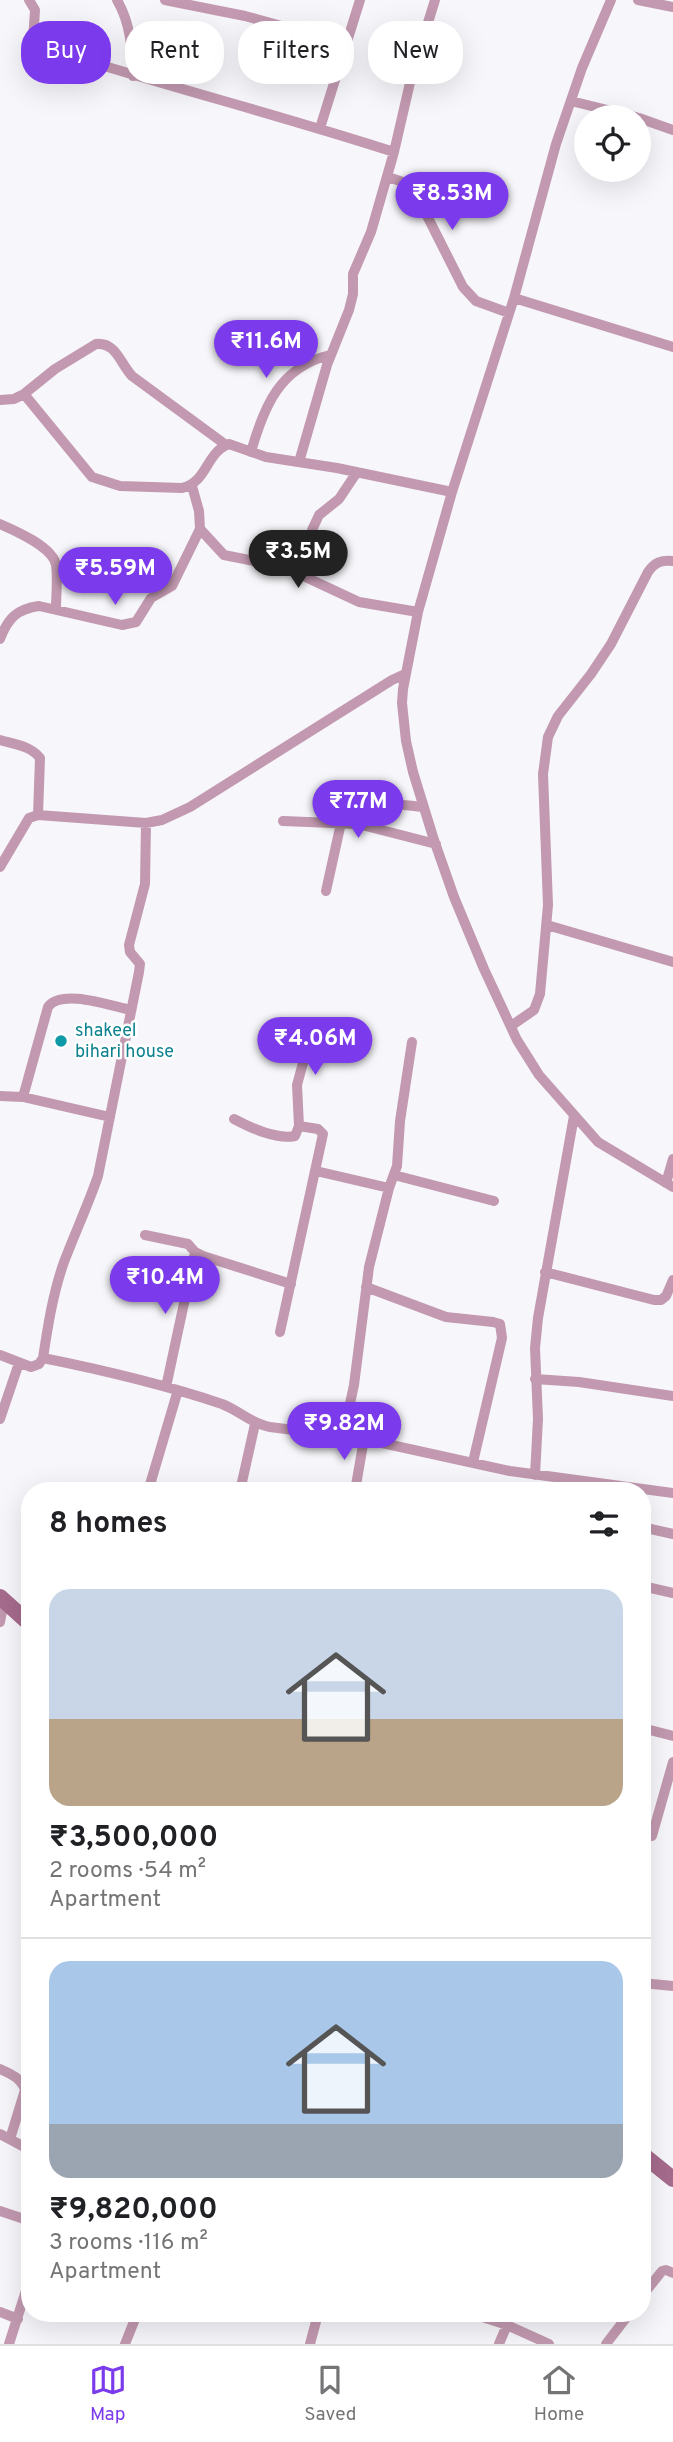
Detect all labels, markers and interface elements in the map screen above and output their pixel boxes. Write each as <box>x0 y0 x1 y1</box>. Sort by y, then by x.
chip: Buy <box>21 21 111 84</box>
chip: Rent <box>125 21 224 84</box>
chip: Filters <box>238 21 354 84</box>
chip: New <box>368 21 463 84</box>
map controls <box>574 105 651 182</box>
button: locate <box>574 105 651 182</box>
pin: ₹8.53M <box>395 173 509 232</box>
text: ₹8.53M <box>411 180 493 209</box>
pin: ₹11.6M <box>209 320 323 380</box>
text: ₹11.6M <box>230 328 302 357</box>
pin: ₹3.5M <box>249 530 347 590</box>
text: ₹3.5M <box>265 538 331 567</box>
pin: ₹5.59M <box>58 548 172 607</box>
text: ₹5.59M <box>74 555 156 584</box>
pin: ₹7.7M <box>309 780 407 840</box>
text: ₹7.7M <box>328 788 388 817</box>
pin: ₹4.06M <box>258 1018 372 1077</box>
place label: shakeel bihari house <box>75 1020 174 1064</box>
text: ₹4.06M <box>273 1025 357 1054</box>
marker: shakeel bihari house <box>53 1033 69 1049</box>
pin: ₹10.4M <box>108 1256 222 1316</box>
text: ₹10.4M <box>126 1264 204 1293</box>
pin: ₹9.82M <box>287 1402 401 1462</box>
text: ₹9.82M <box>303 1410 385 1439</box>
icon: filters <box>585 1505 623 1543</box>
text: 8 homes <box>49 1506 168 1543</box>
icon: home <box>273 1634 399 1760</box>
text: ₹3,500,000 <box>49 1820 218 1857</box>
text: 2 rooms · 54 m² <box>49 1857 206 1886</box>
text: Apartment <box>49 1886 161 1915</box>
icon: home <box>273 2006 399 2132</box>
text: ₹9,820,000 <box>49 2192 218 2229</box>
text: 3 rooms · 116 m² <box>49 2229 208 2258</box>
text: Apartment <box>49 2258 161 2287</box>
tab: Map <box>89 2361 127 2427</box>
tab: Saved <box>304 2361 356 2427</box>
tab: Home <box>534 2361 584 2427</box>

